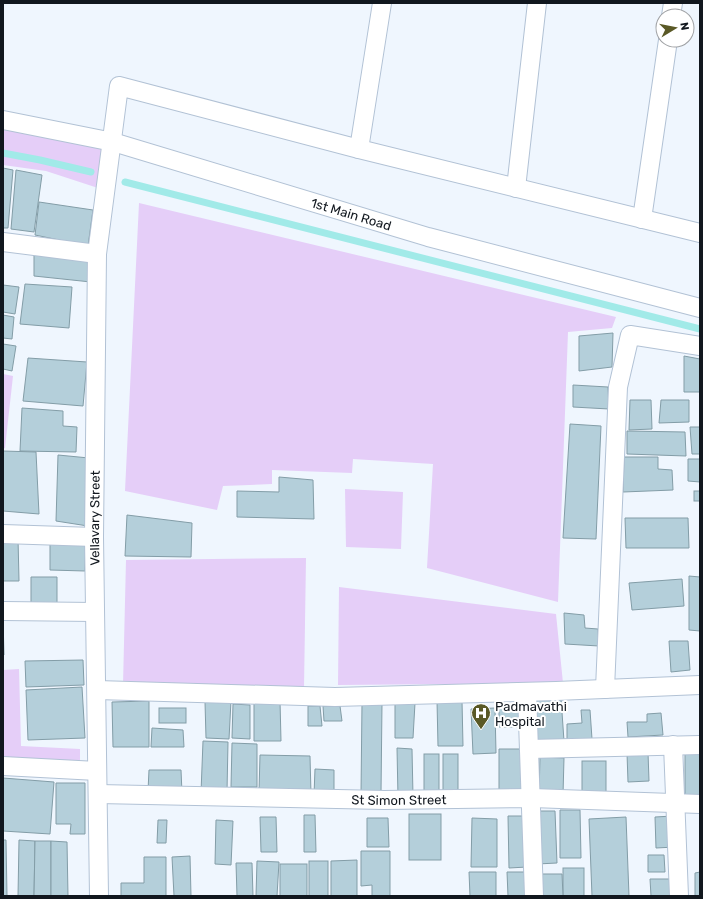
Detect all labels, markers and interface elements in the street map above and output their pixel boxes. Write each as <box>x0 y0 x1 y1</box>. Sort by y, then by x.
north arrow <box>655 8 695 48</box>
text: N <box>677 21 691 31</box>
street label: 1st Main Road <box>309 195 393 233</box>
street label: Vellavary Street <box>86 470 102 566</box>
place label: Padmavathi Hospital <box>495 699 567 729</box>
hospital icon: Padmavathi Hospital <box>470 702 492 730</box>
street label: St Simon Street <box>351 792 447 808</box>

